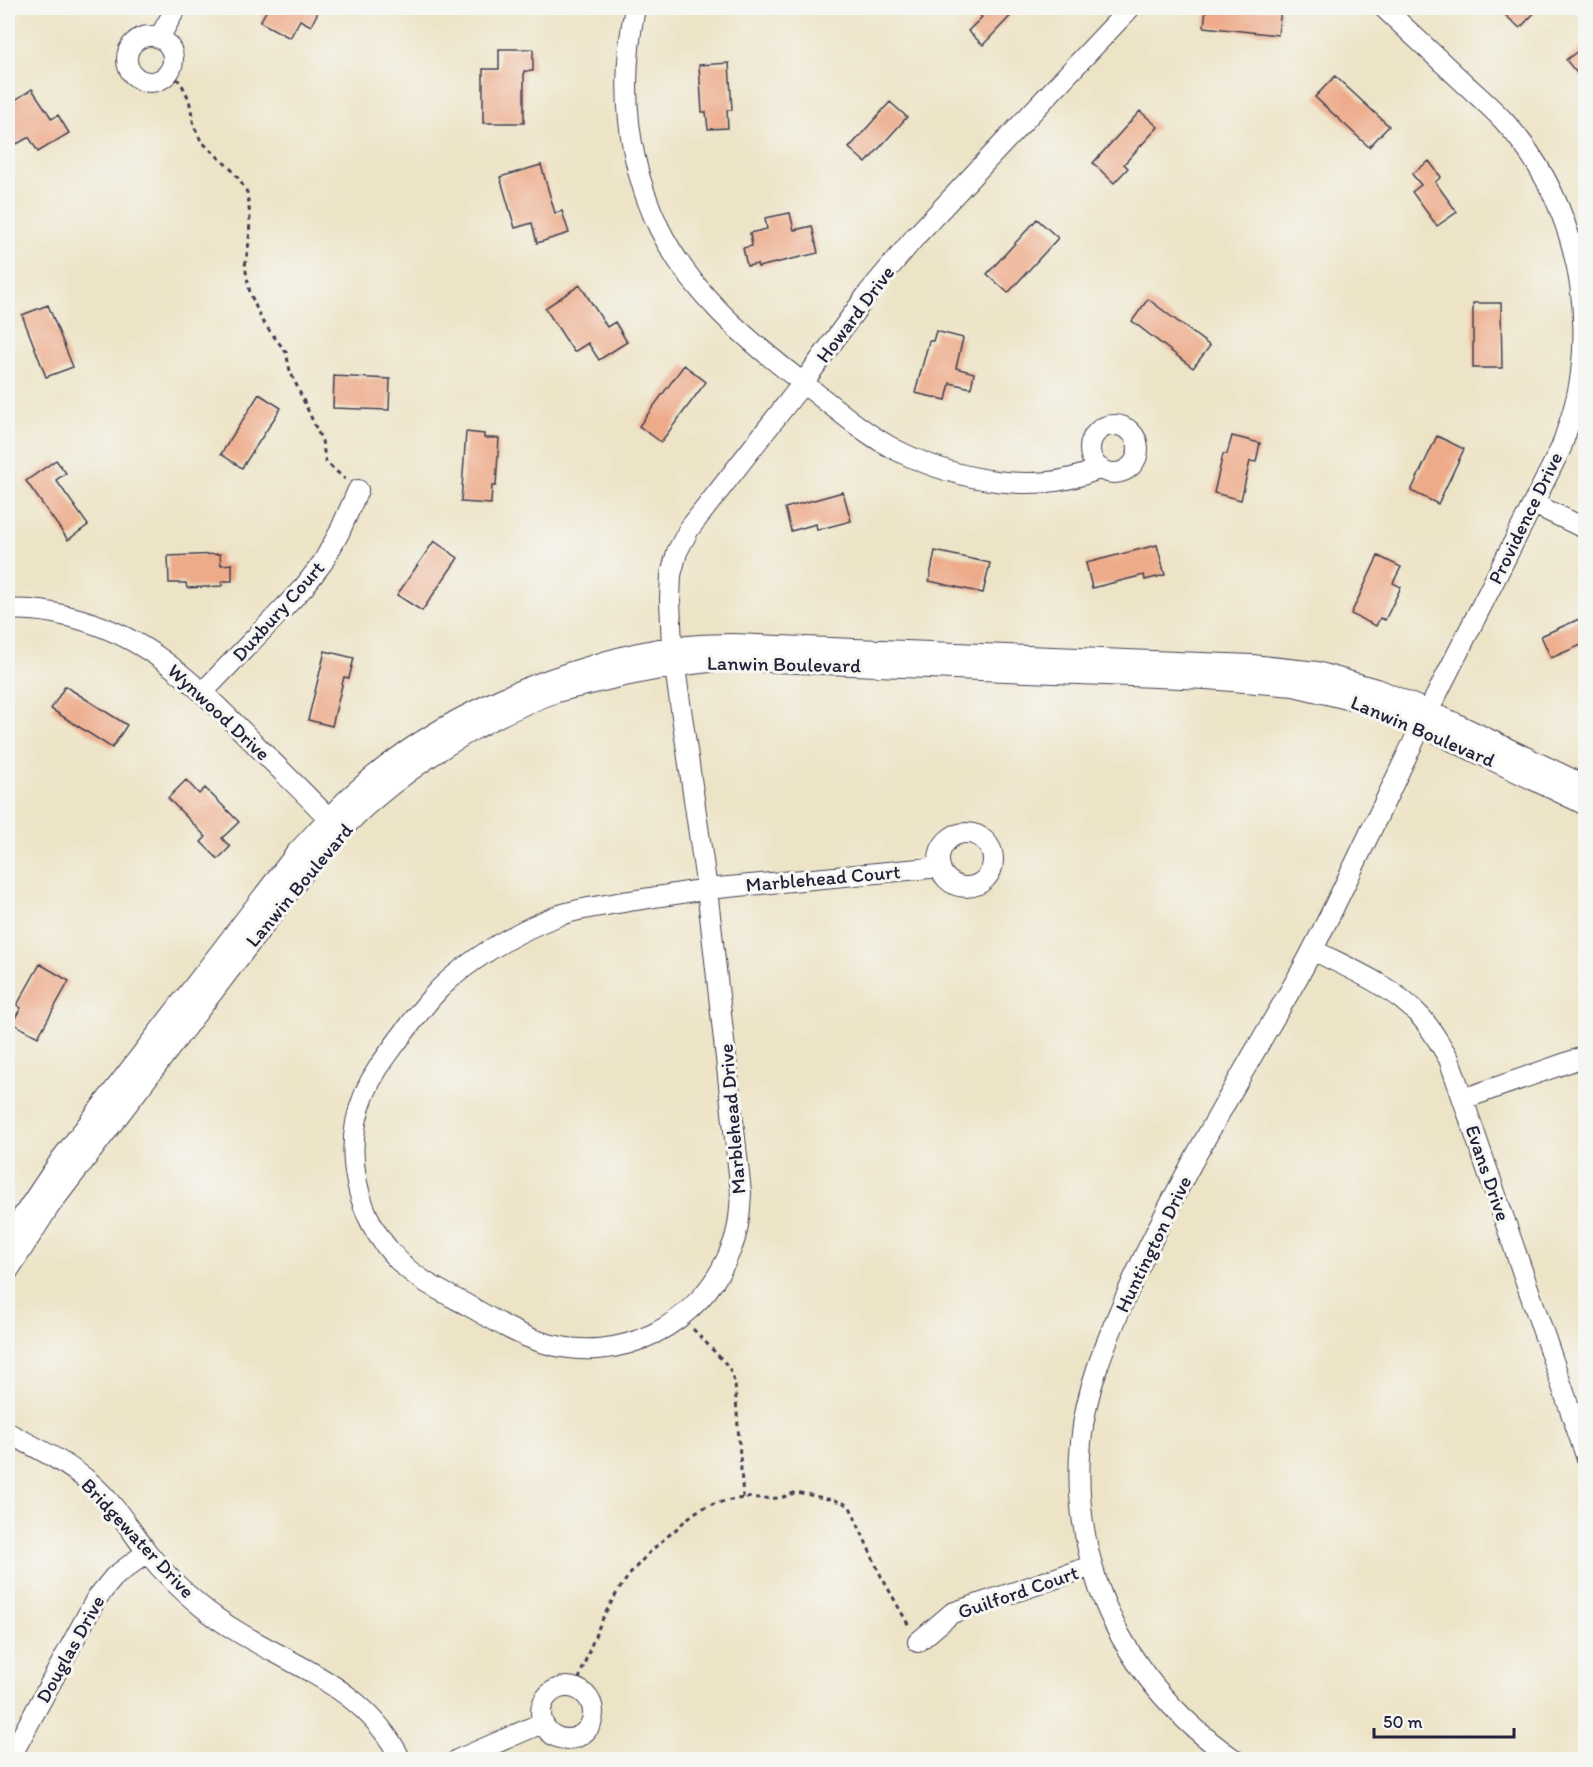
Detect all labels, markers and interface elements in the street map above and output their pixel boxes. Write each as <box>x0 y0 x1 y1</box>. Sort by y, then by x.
street label: Howard Drive <box>811 261 899 367</box>
street label: Providence Drive <box>1483 448 1567 588</box>
street label: Duxbury Court <box>227 556 329 666</box>
street label: Lanwin Boulevard <box>707 651 861 677</box>
street label: Wynwood Drive <box>163 658 275 766</box>
street label: Lanwin Boulevard <box>1347 690 1499 772</box>
street label: Lanwin Boulevard <box>240 818 358 952</box>
street label: Marblehead Court <box>745 859 901 897</box>
street label: Marblehead Drive <box>713 1043 751 1195</box>
street label: Evans Drive <box>1460 1122 1516 1224</box>
street label: Huntington Drive <box>1110 1172 1196 1316</box>
street label: Bridgewater Drive <box>76 1473 200 1603</box>
street label: Guilford Court <box>955 1560 1081 1624</box>
street label: Douglas Drive <box>31 1591 109 1707</box>
scale bar <box>1374 1701 1514 1739</box>
text: 50 m <box>1383 1711 1423 1733</box>

